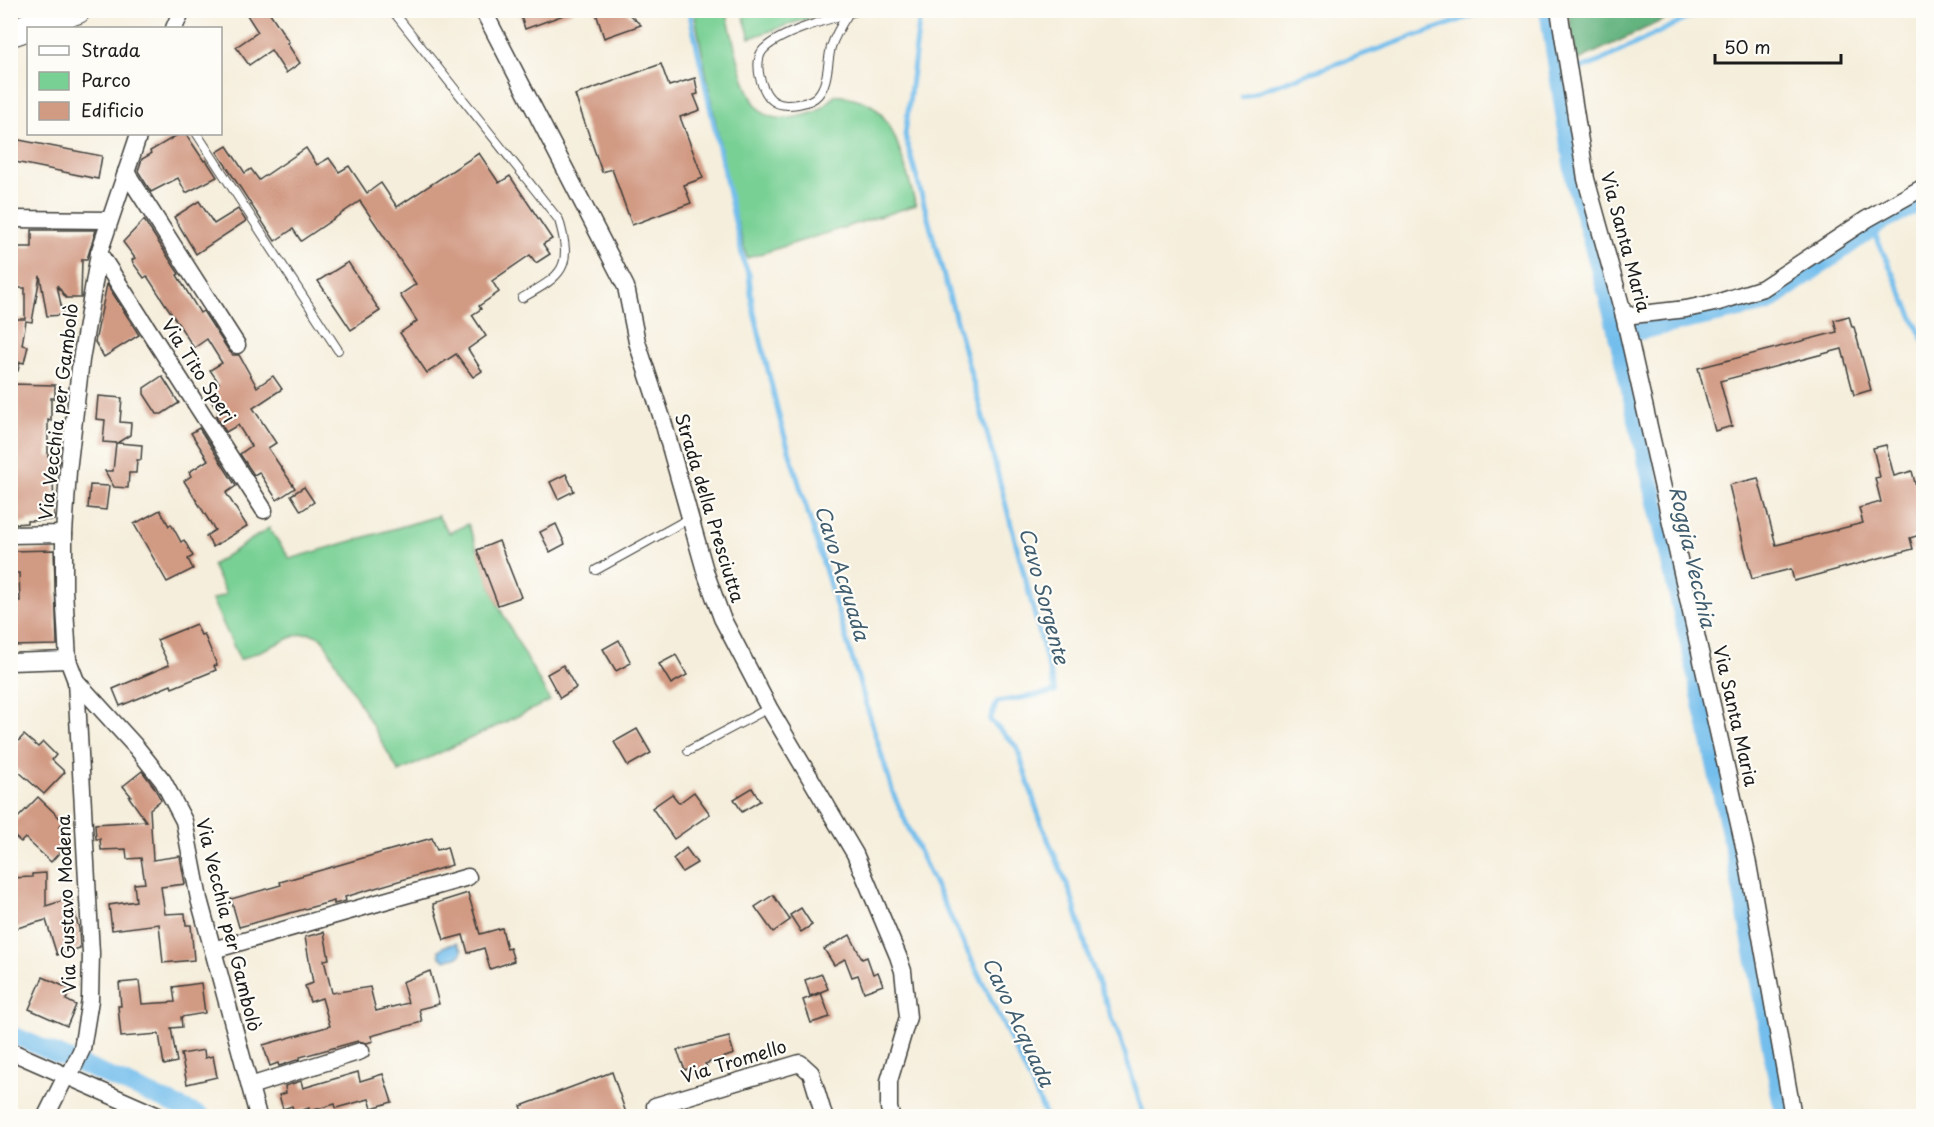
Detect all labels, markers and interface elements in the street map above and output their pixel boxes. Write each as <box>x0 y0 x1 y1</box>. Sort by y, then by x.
legend <box>27 27 222 135</box>
scale bar <box>1715 27 1841 65</box>
text: 50 m <box>1724 33 1771 60</box>
text: Strada <box>81 36 141 63</box>
text: Parco <box>81 66 131 93</box>
text: Edificio <box>81 96 144 123</box>
street label: Via Santa Maria <box>1595 169 1658 315</box>
street label: Via Vecchia per Gambolò <box>31 302 84 522</box>
street label: Via Tito Speri <box>155 313 243 428</box>
street label: Strada della Presciutta <box>669 410 752 606</box>
water label: Roggia Vecchia <box>1662 483 1724 631</box>
water label: Cavo Acquada <box>808 501 878 645</box>
water label: Cavo Sorgente <box>1012 524 1078 668</box>
street label: Via Santa Maria <box>1707 642 1766 790</box>
street label: Via Gustavo Modena <box>49 814 82 994</box>
street label: Via Vecchia per Gambolò <box>190 815 269 1034</box>
water label: Cavo Acquada <box>976 952 1063 1093</box>
street label: Via Tromello <box>677 1032 790 1089</box>

